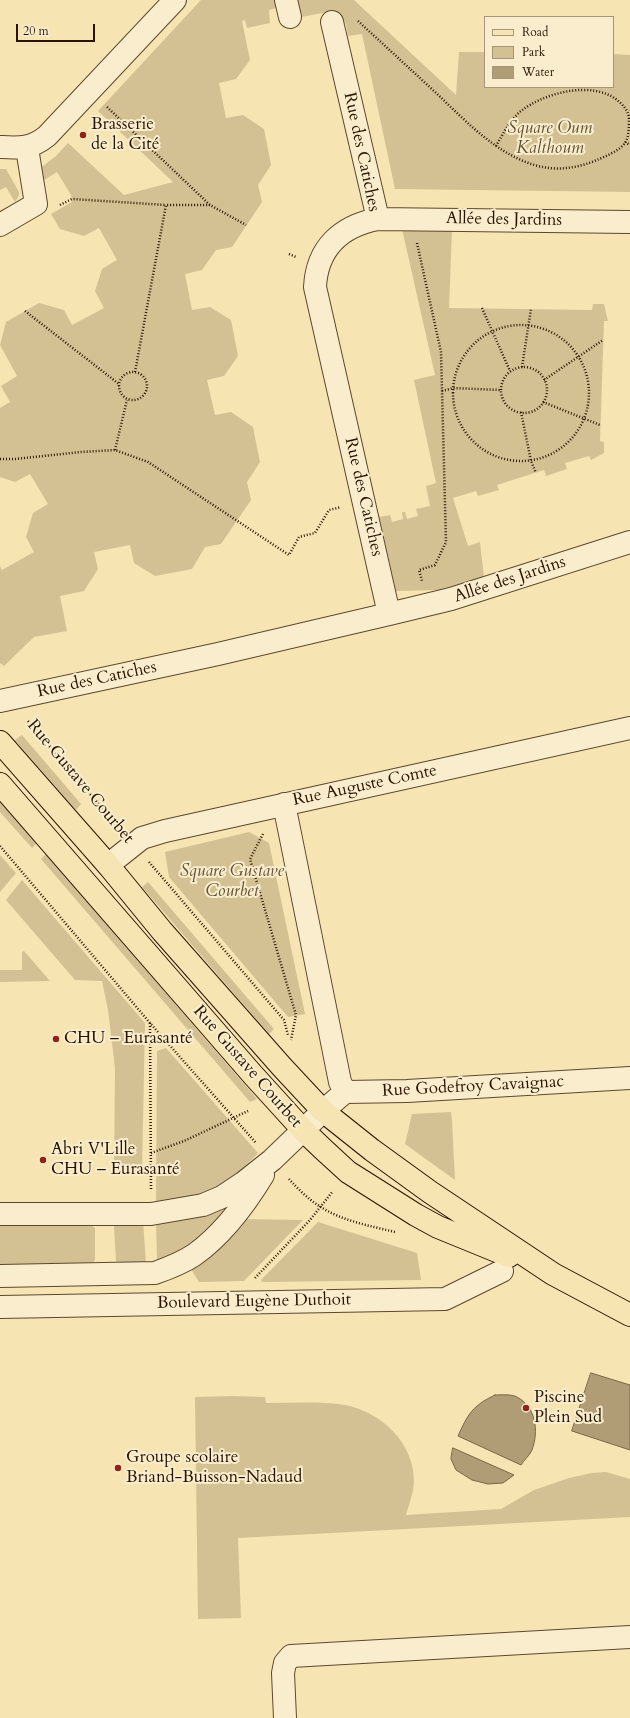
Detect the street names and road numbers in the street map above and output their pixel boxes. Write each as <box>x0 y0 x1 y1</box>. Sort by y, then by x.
street label: Rue des Catiches <box>338 91 384 213</box>
street label: Allée des Jardins <box>446 209 562 231</box>
street label: Rue des Catiches <box>339 436 387 558</box>
street label: Allée des Jardins <box>452 552 568 608</box>
street label: Rue des Catiches <box>36 657 158 703</box>
street label: Rue Gustave Courbet <box>22 716 138 848</box>
street label: Rue Auguste Comte <box>291 761 439 811</box>
street label: Rue Gustave Courbet <box>188 1002 306 1132</box>
street label: Rue Godefroy Cavaignac <box>381 1072 565 1102</box>
street label: Boulevard Eugène Duthoit <box>157 1290 351 1314</box>

